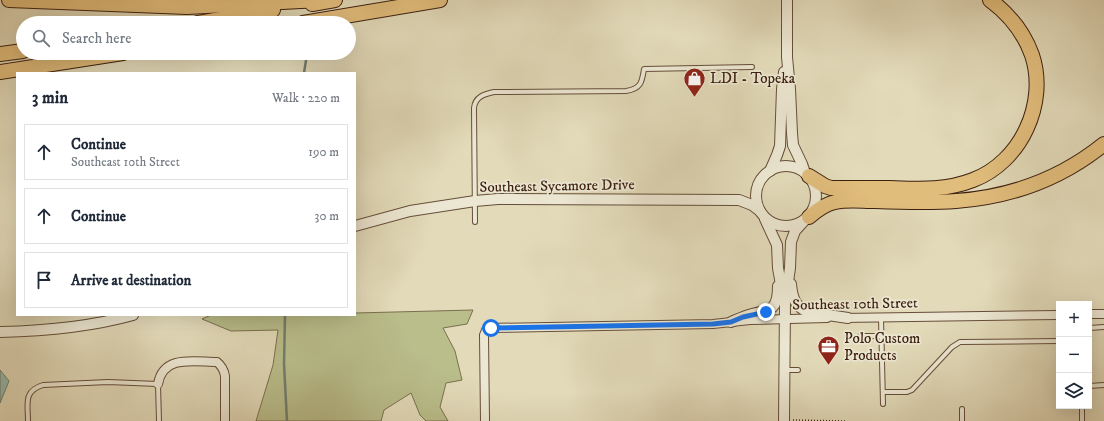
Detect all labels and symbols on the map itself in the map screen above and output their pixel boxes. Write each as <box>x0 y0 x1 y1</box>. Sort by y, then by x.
shop icon: LDI - Topeka <box>682 65 708 98</box>
place label: LDI - Topeka <box>710 69 796 88</box>
street label: Southeast Sycamore Drive <box>479 175 635 197</box>
street label: Southeast 10th Street <box>792 293 918 315</box>
route end <box>757 303 775 321</box>
route start <box>482 319 500 337</box>
place label: Polo Custom Products <box>844 329 920 365</box>
office icon: Polo Custom Products <box>815 334 841 367</box>

